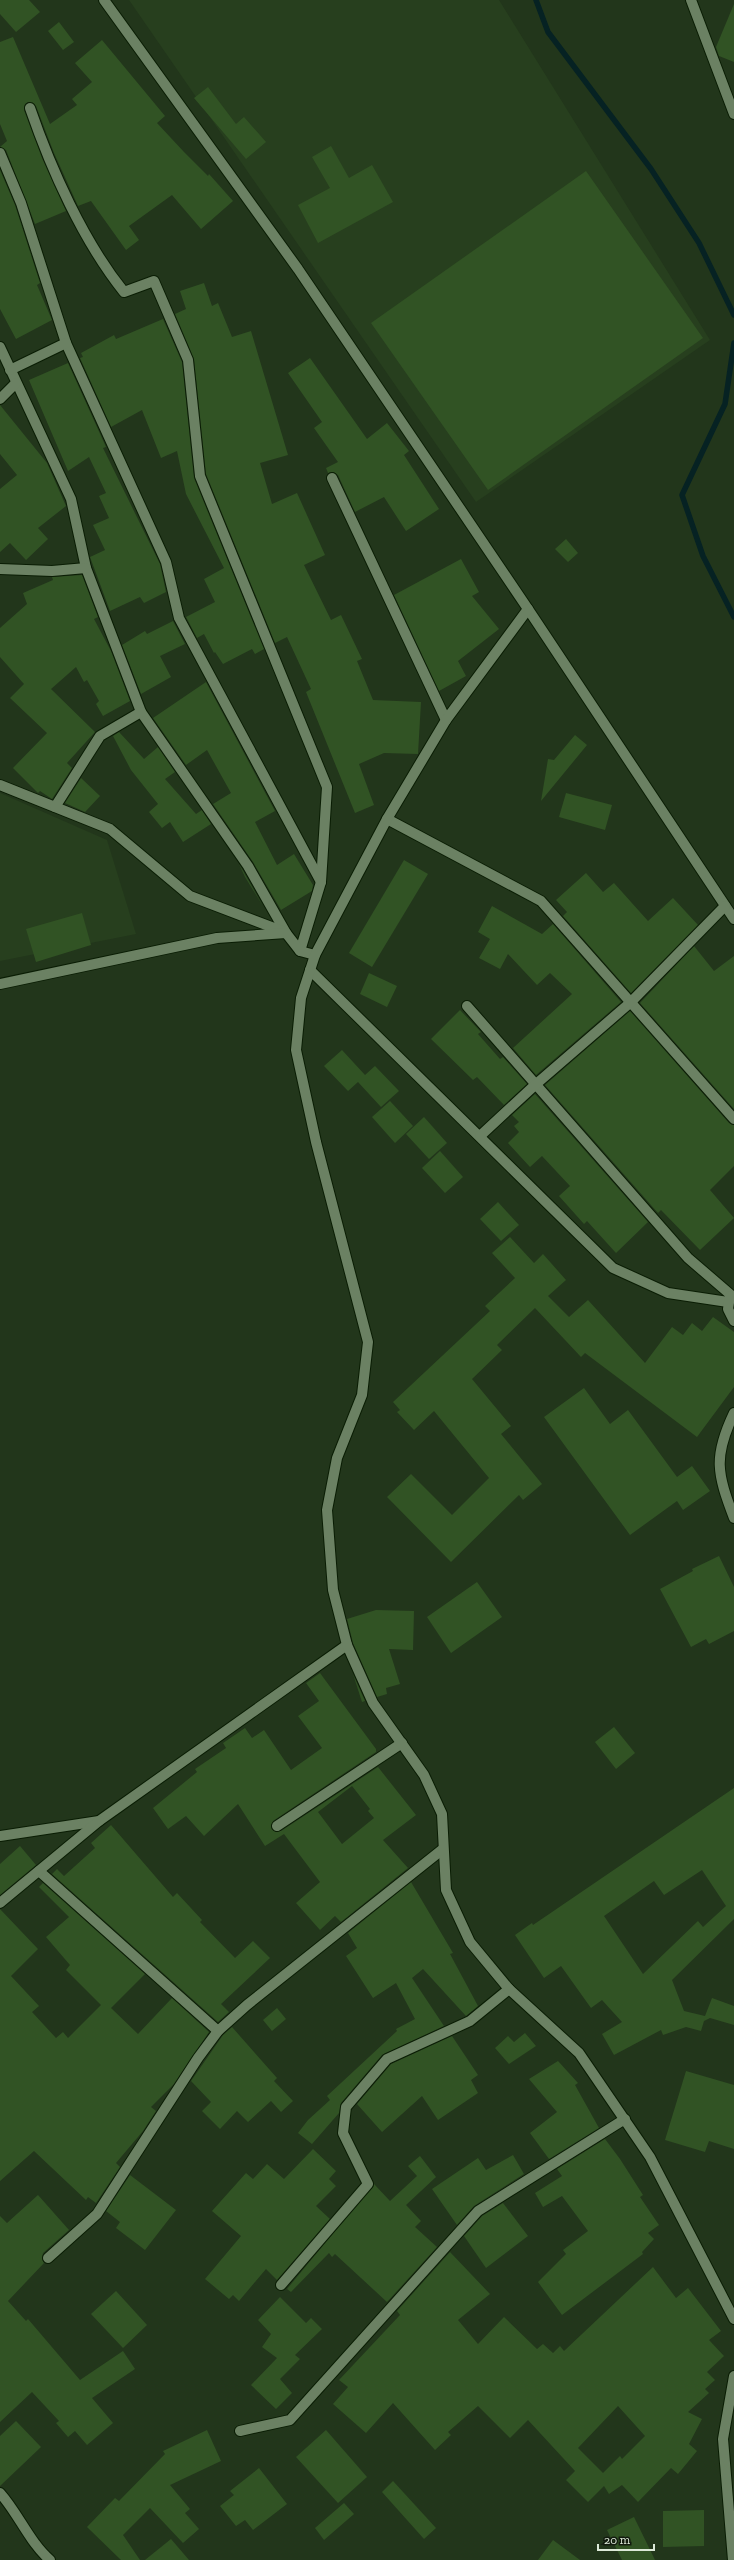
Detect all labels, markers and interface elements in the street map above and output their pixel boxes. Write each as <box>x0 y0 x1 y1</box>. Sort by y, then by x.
scale bar <box>598 2526 654 2552</box>
text: 20 m <box>604 2533 631 2547</box>

